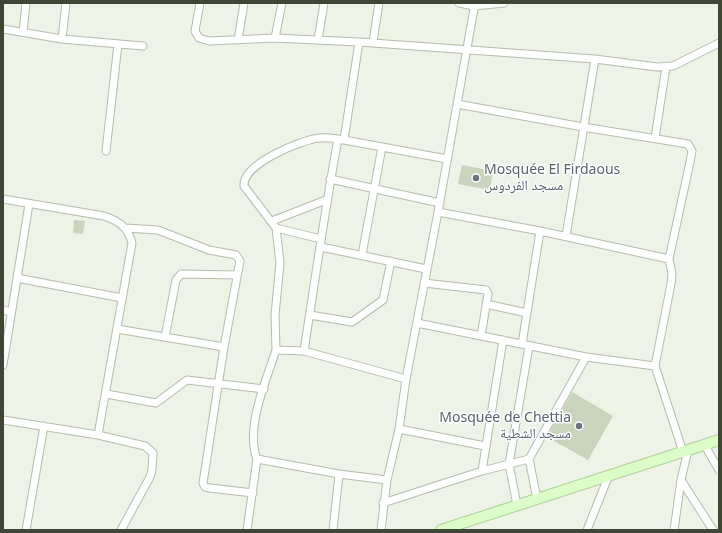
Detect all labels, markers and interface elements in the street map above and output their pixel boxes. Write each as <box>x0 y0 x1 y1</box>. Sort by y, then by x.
place label: Mosquée El Firdaous مسجد الفردوس <box>484 162 620 194</box>
marker: Mosquée El Firdaous مسجد الفردوس <box>471 173 481 183</box>
place label: Mosquée de Chettia مسجد الشطية <box>439 410 571 442</box>
marker: Mosquée de Chettia مسجد الشطية <box>574 421 584 431</box>

